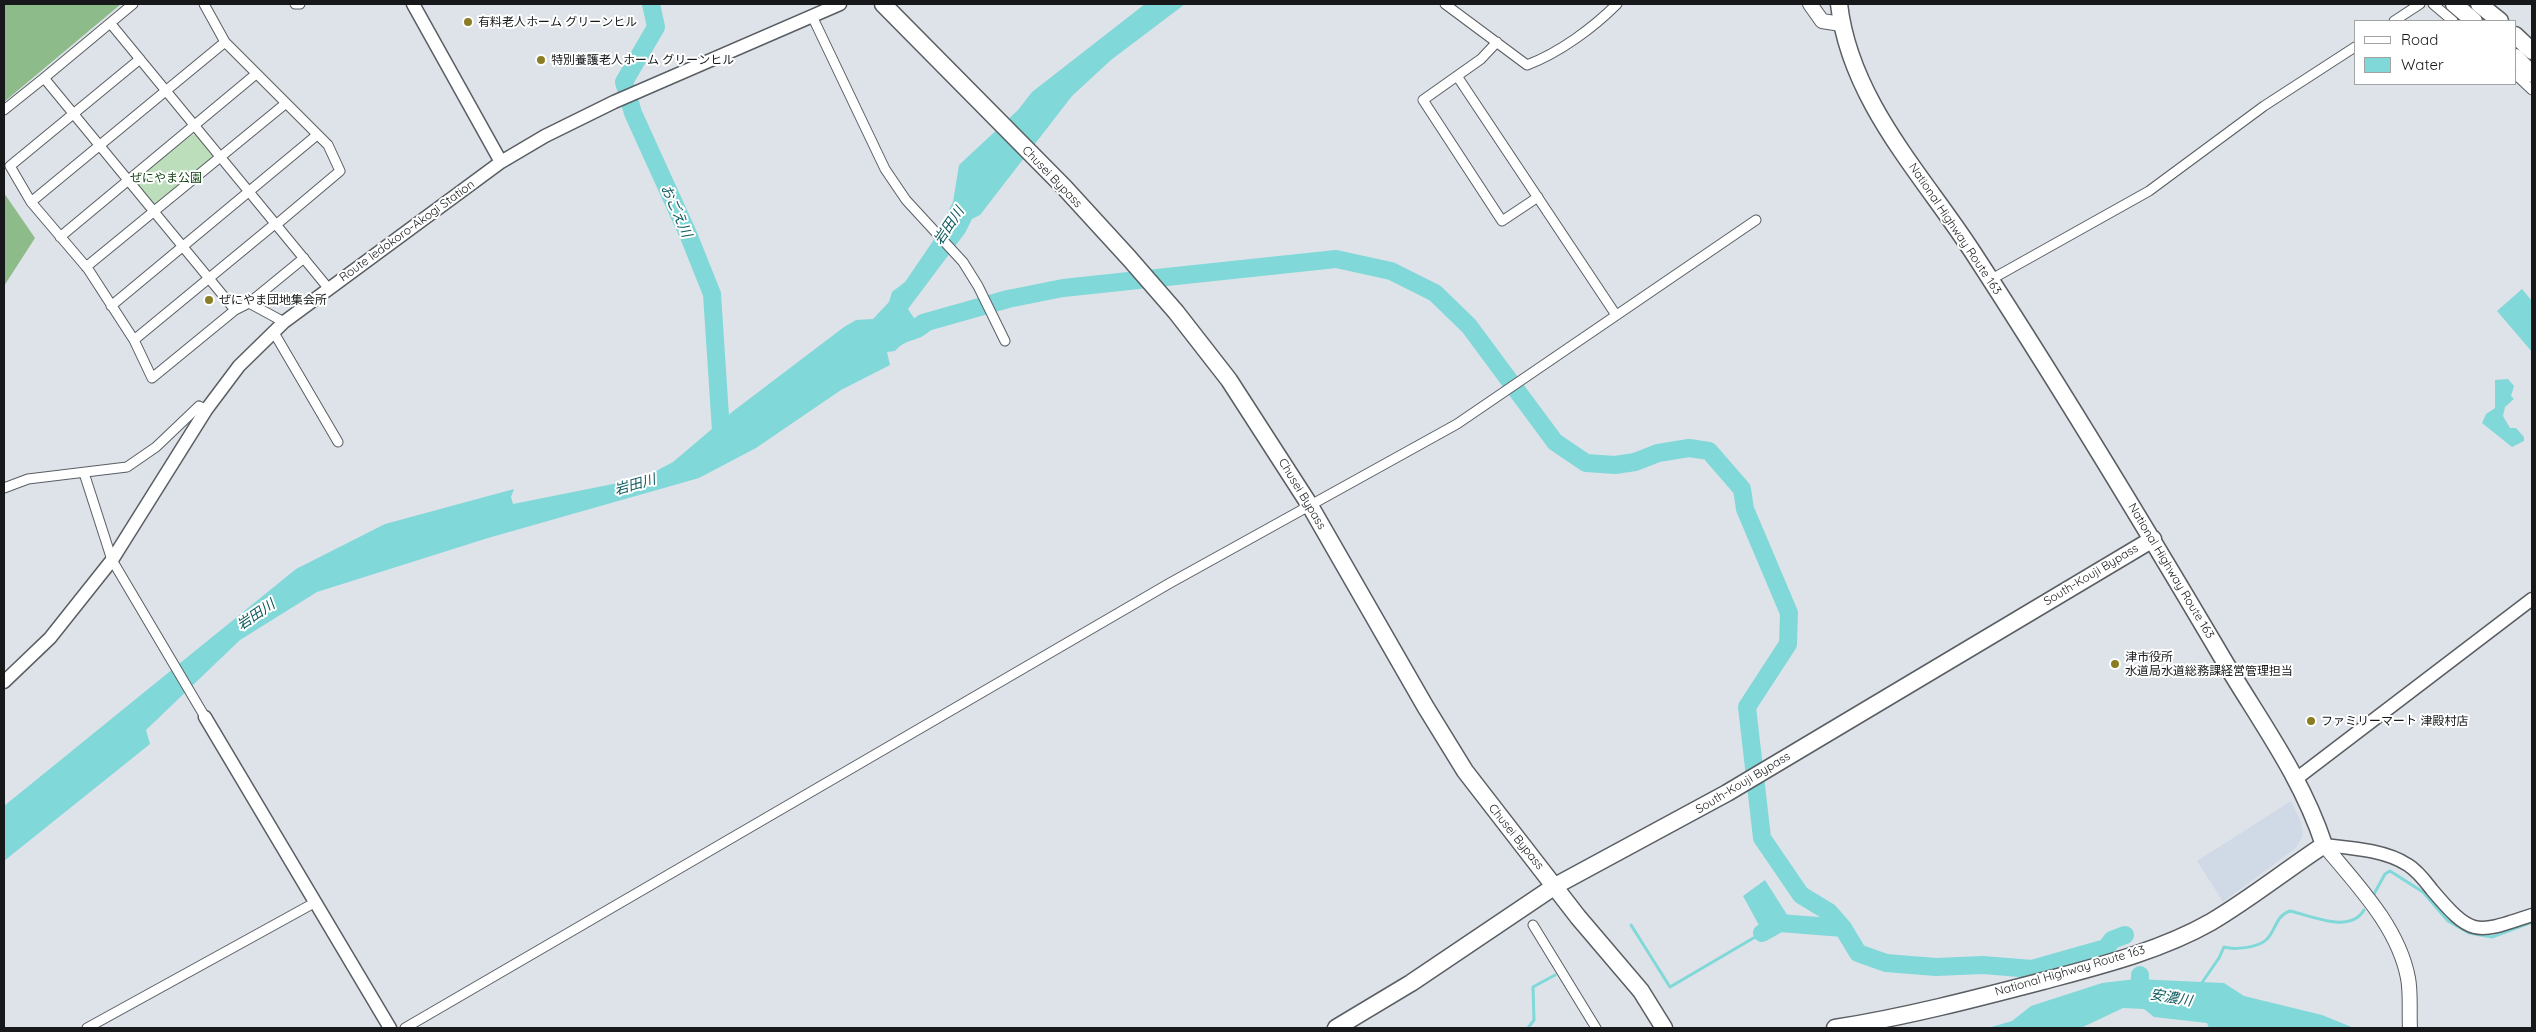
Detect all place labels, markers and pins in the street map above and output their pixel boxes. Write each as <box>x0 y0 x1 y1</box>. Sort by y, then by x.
place label: 有料老人ホーム グリーンヒル <box>478 15 637 29</box>
marker: 有料老人ホーム グリーンヒル <box>462 16 474 28</box>
place label: 特別養護老人ホーム グリーンヒル <box>551 53 734 67</box>
marker: 特別養護老人ホーム グリーンヒル <box>535 54 547 66</box>
place label: ぜにやま団地集会所 <box>219 293 327 307</box>
marker: ぜにやま団地集会所 <box>203 294 215 306</box>
place label: 津市役所 水道局水道総務課経営管理担当 <box>2125 650 2293 678</box>
marker: 津市役所 水道局水道総務課経営管理担当 <box>2109 658 2121 670</box>
place label: ファミリーマート 津殿村店 <box>2321 714 2468 728</box>
marker: ファミリーマート 津殿村店 <box>2305 715 2317 727</box>

